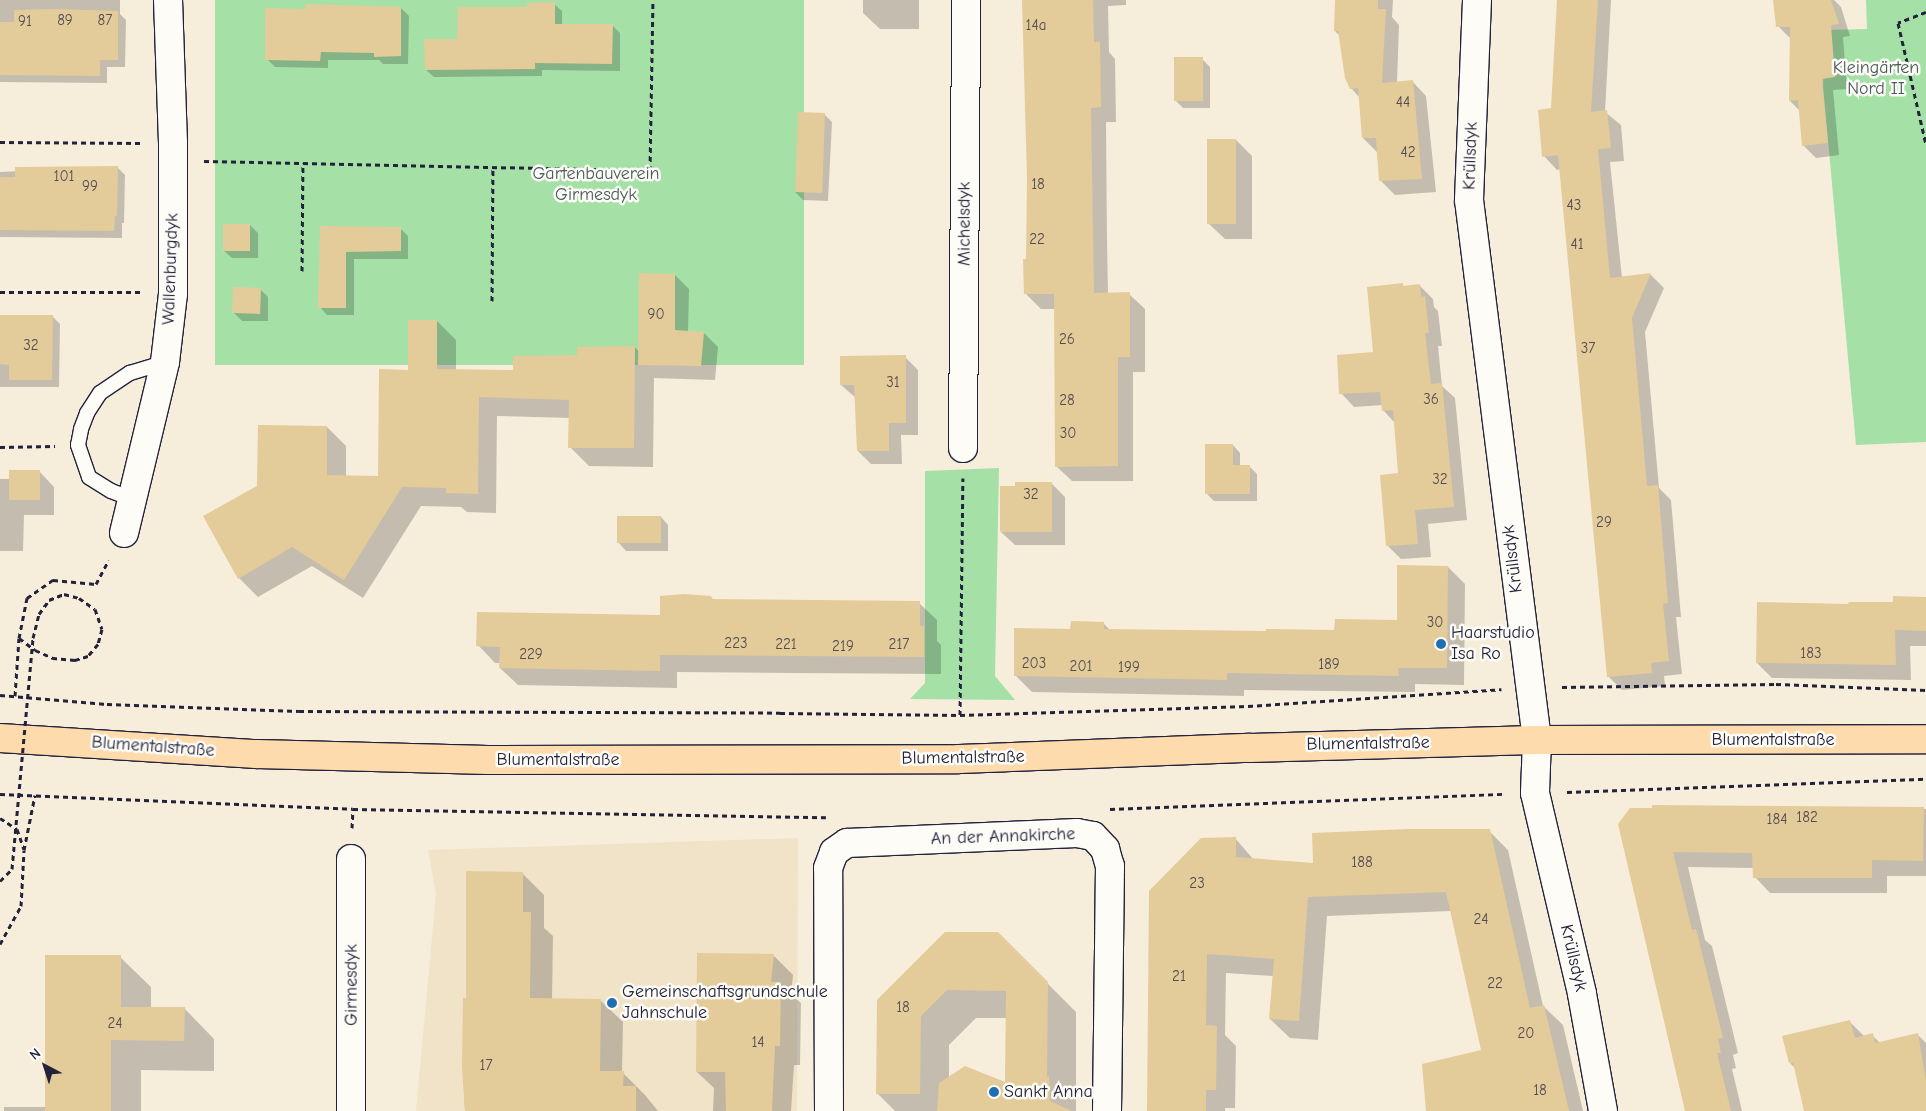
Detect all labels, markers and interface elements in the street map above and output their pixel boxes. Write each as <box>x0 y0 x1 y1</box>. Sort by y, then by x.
house number: 89 <box>57 12 73 30</box>
house number: 87 <box>98 12 112 30</box>
house number: 91 <box>18 13 32 31</box>
house number: 14a <box>1026 17 1046 35</box>
park label: Kleingärten Nord II <box>1833 58 1919 100</box>
house number: 44 <box>1396 94 1410 112</box>
street label: Krüllsdyk <box>1459 122 1483 190</box>
house number: 42 <box>1400 144 1416 162</box>
park label: Gartenbauverein Girmesdyk <box>532 164 660 206</box>
house number: 101 <box>53 168 75 186</box>
house number: 18 <box>1031 176 1045 194</box>
house number: 99 <box>82 178 98 196</box>
street label: Michelsdyk <box>954 182 976 266</box>
house number: 43 <box>1567 197 1581 215</box>
street label: Wallenburgdyk <box>158 213 184 325</box>
house number: 22 <box>1029 231 1045 249</box>
house number: 41 <box>1570 236 1584 254</box>
house number: 90 <box>647 306 665 324</box>
house number: 26 <box>1059 331 1075 349</box>
house number: 32 <box>23 337 39 355</box>
house number: 37 <box>1581 340 1595 358</box>
house number: 31 <box>886 374 900 392</box>
house number: 36 <box>1423 391 1439 409</box>
house number: 28 <box>1059 392 1075 410</box>
house number: 30 <box>1060 425 1076 443</box>
house number: 32 <box>1432 471 1448 489</box>
house number: 32 <box>1023 486 1039 504</box>
house number: 29 <box>1596 514 1612 532</box>
street label: Krüllsdyk <box>1498 524 1528 594</box>
house number: 30 <box>1427 614 1443 632</box>
place label: Haarstudio Isa Ro <box>1451 623 1535 666</box>
house number: 223 <box>724 635 748 653</box>
house number: 221 <box>775 636 797 654</box>
house number: 217 <box>889 636 909 654</box>
house number: 219 <box>832 638 854 656</box>
marker: Haarstudio Isa Ro <box>1435 638 1447 650</box>
house number: 183 <box>1800 645 1822 663</box>
house number: 229 <box>519 646 543 664</box>
house number: 203 <box>1022 655 1046 673</box>
house number: 189 <box>1318 656 1340 674</box>
house number: 201 <box>1070 658 1092 676</box>
house number: 199 <box>1118 659 1140 677</box>
street label: Blumentalstraße <box>1711 729 1835 751</box>
street label: Blumentalstraße <box>91 732 215 762</box>
street label: Blumentalstraße <box>1306 732 1430 756</box>
street label: Blumentalstraße <box>901 746 1025 770</box>
street label: Blumentalstraße <box>496 749 620 771</box>
house number: 182 <box>1796 809 1818 827</box>
house number: 184 <box>1767 811 1787 829</box>
street label: An der Annakirche <box>930 824 1076 850</box>
house number: 188 <box>1351 854 1373 872</box>
house number: 23 <box>1189 875 1205 893</box>
house number: 24 <box>1473 911 1489 929</box>
street label: Krüllsdyk <box>1555 922 1591 994</box>
street label: Girmesdyk <box>341 944 363 1026</box>
house number: 21 <box>1172 968 1186 986</box>
house number: 22 <box>1487 975 1503 993</box>
place label: Gemeinschaftsgrundschule Jahnschule <box>622 982 828 1024</box>
marker: Gemeinschaftsgrundschule Jahnschule <box>606 997 618 1009</box>
house number: 18 <box>896 999 910 1017</box>
house number: 24 <box>107 1015 123 1033</box>
house number: 20 <box>1518 1025 1534 1043</box>
house number: 14 <box>751 1034 765 1052</box>
north arrow <box>20 1041 70 1091</box>
text: N <box>26 1045 44 1064</box>
house number: 17 <box>479 1057 493 1075</box>
place label: Sankt Anna <box>1004 1081 1093 1103</box>
house number: 18 <box>1533 1082 1547 1100</box>
marker: Sankt Anna <box>988 1086 1000 1098</box>

